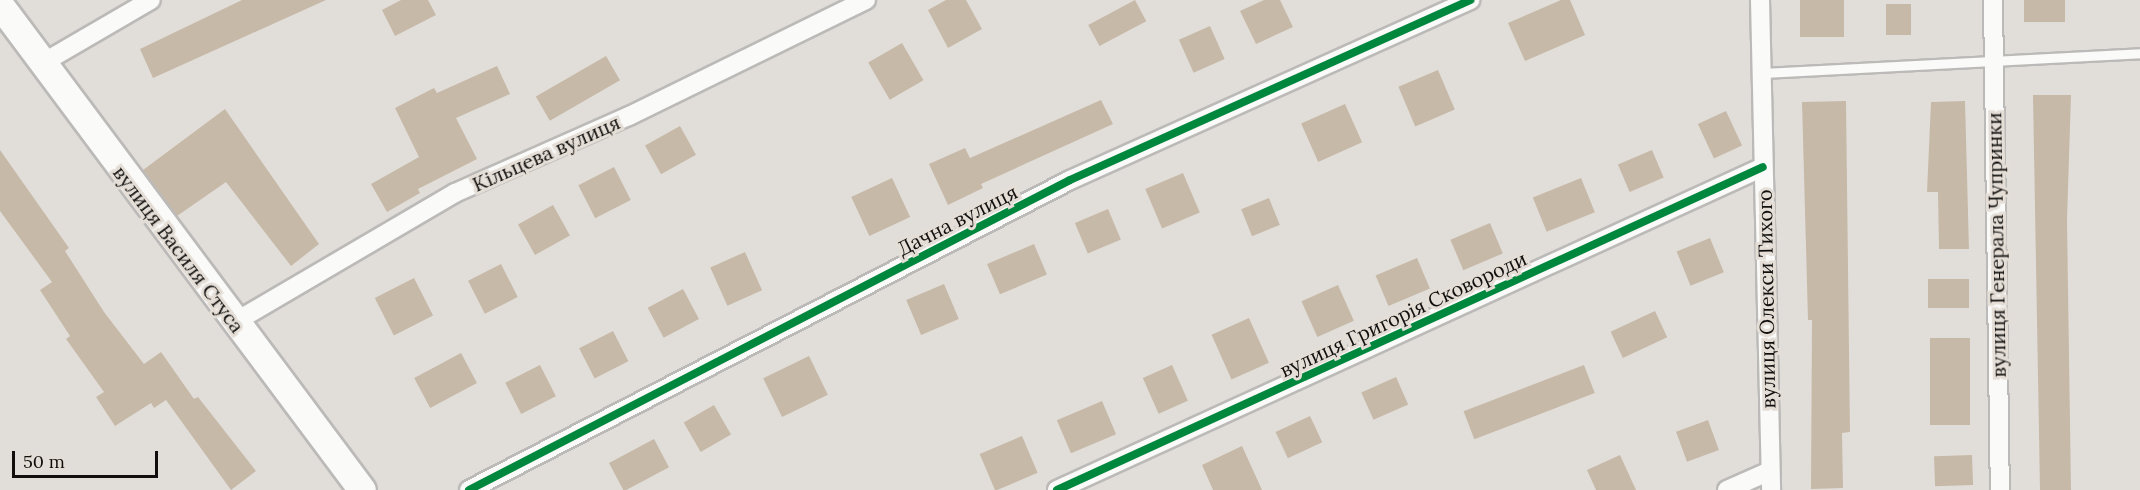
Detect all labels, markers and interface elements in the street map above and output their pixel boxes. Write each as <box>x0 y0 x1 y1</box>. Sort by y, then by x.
street label: Кільцева вулиця <box>469 110 623 196</box>
street label: вулиця Генерала Чупринки <box>1982 112 2010 378</box>
street label: вулиця Василя Стуса <box>108 161 250 337</box>
street label: Дачна вулиця <box>893 179 1021 261</box>
street label: вулиця Олекси Тихого <box>1752 189 1780 409</box>
street label: вулиця Григорія Сковороди <box>1276 246 1530 382</box>
scale bar <box>15 439 160 477</box>
text: 50 m <box>23 450 65 473</box>

